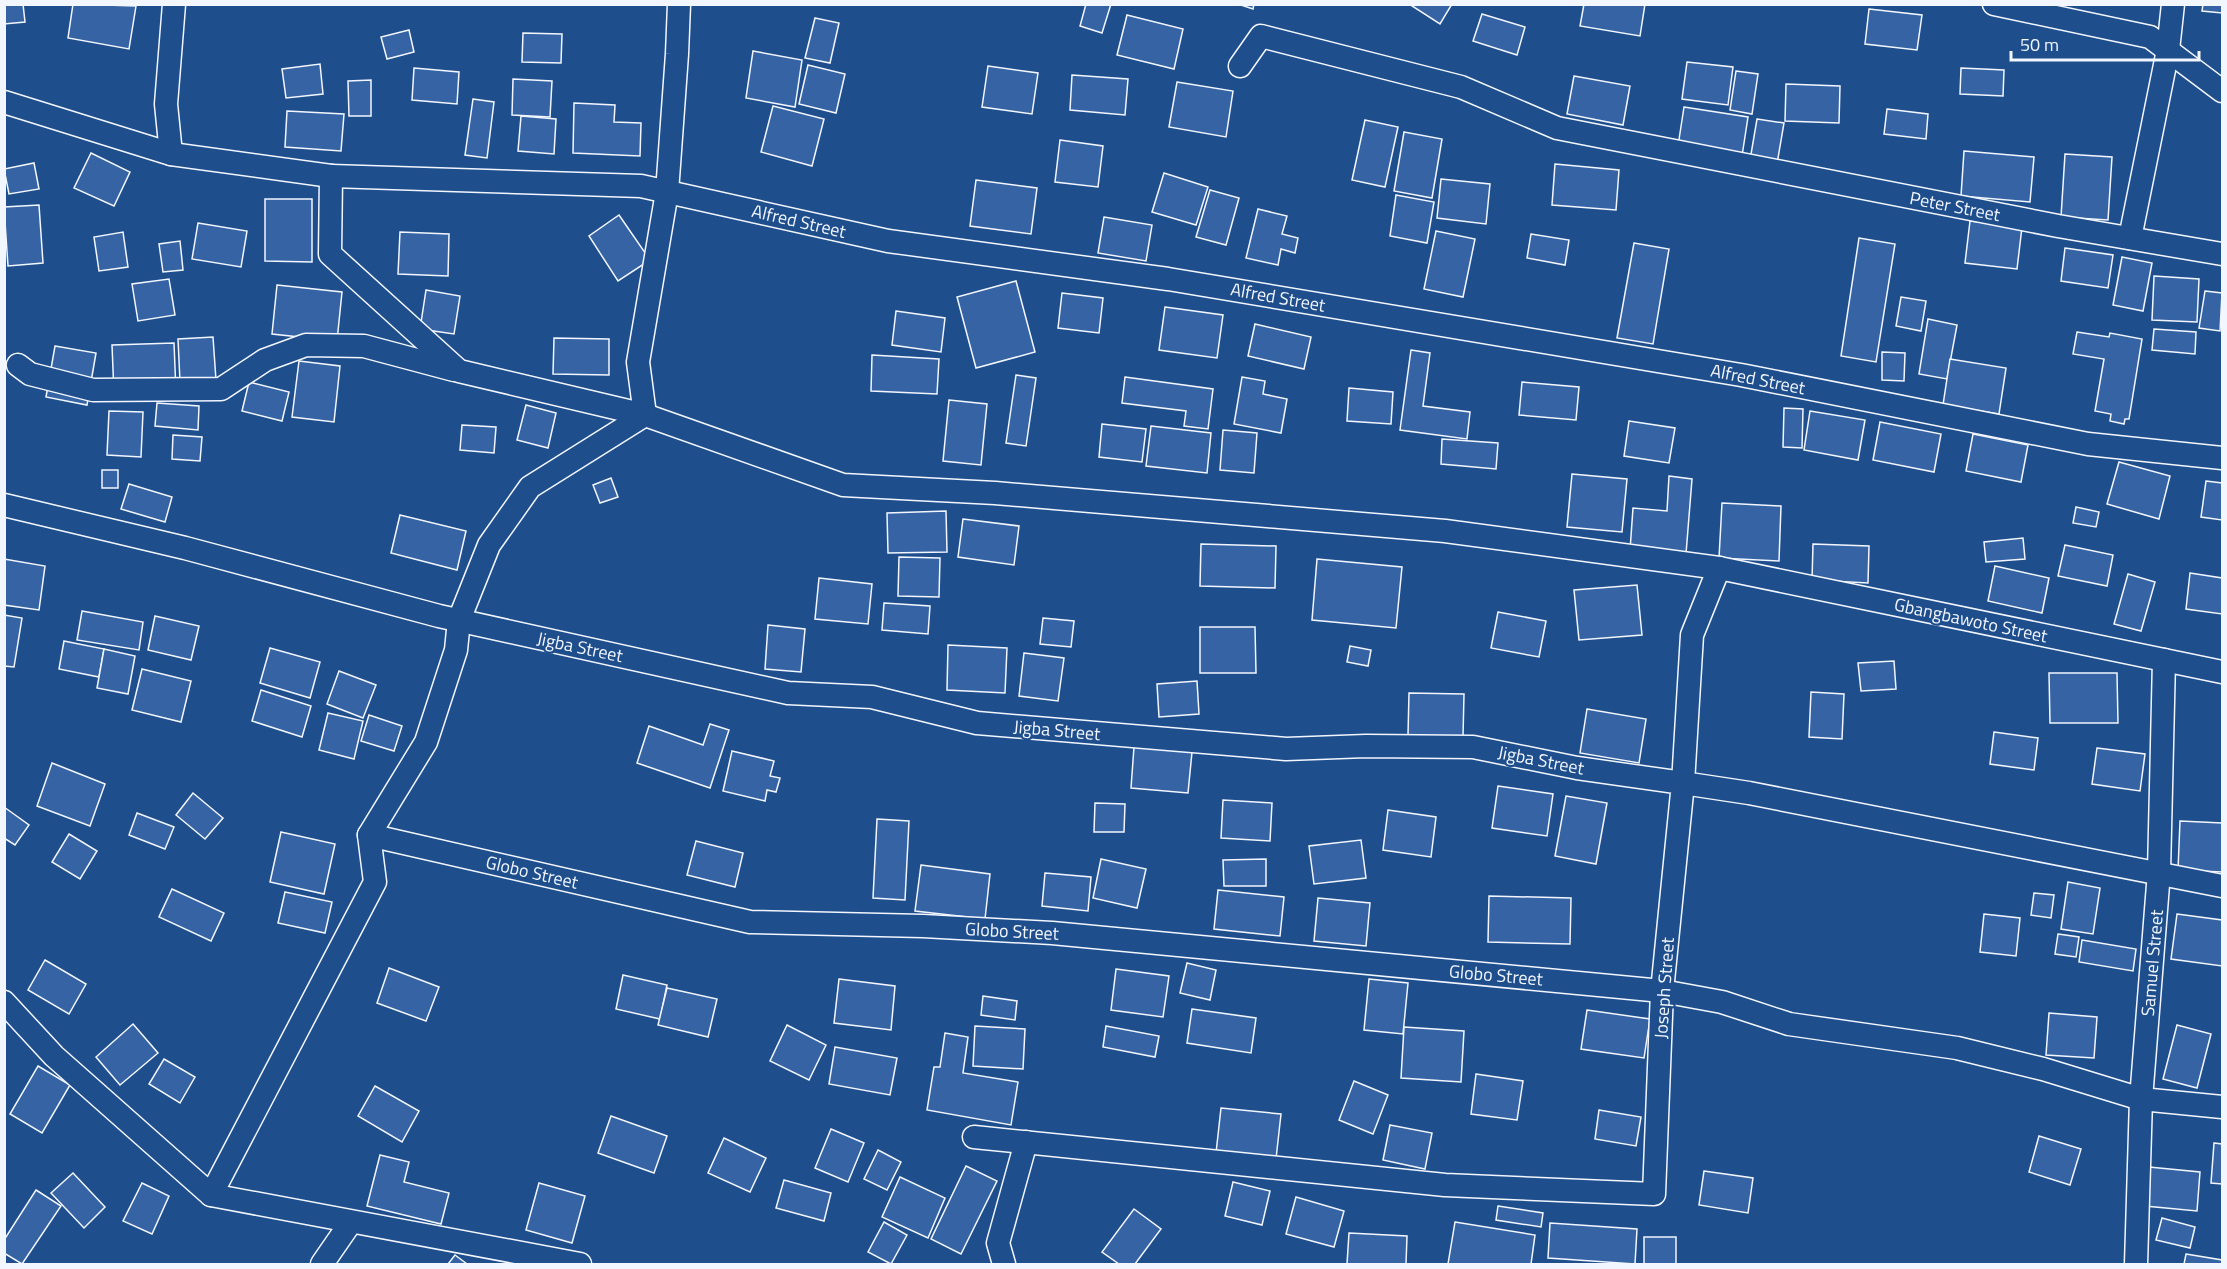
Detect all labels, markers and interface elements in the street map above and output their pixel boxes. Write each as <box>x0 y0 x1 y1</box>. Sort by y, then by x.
scale bar <box>2011 24 2198 62</box>
text: 50 m <box>2020 31 2059 58</box>
street label: Peter Street <box>1907 184 2003 228</box>
street label: Alfred Street <box>749 197 849 245</box>
street label: Alfred Street <box>1228 275 1328 319</box>
street label: Alfred Street <box>1708 357 1808 402</box>
street label: Gbangbawoto Street <box>1892 591 2051 650</box>
street label: Jigba Street <box>535 625 626 669</box>
street label: Jigba Street <box>1012 713 1102 747</box>
street label: Jigba Street <box>1496 738 1587 782</box>
street label: Globo Street <box>483 848 582 896</box>
street label: Samuel Street <box>2134 908 2170 1017</box>
street label: Globo Street <box>964 915 1060 947</box>
street label: Joseph Street <box>1647 936 1681 1040</box>
street label: Globo Street <box>1448 957 1545 993</box>

